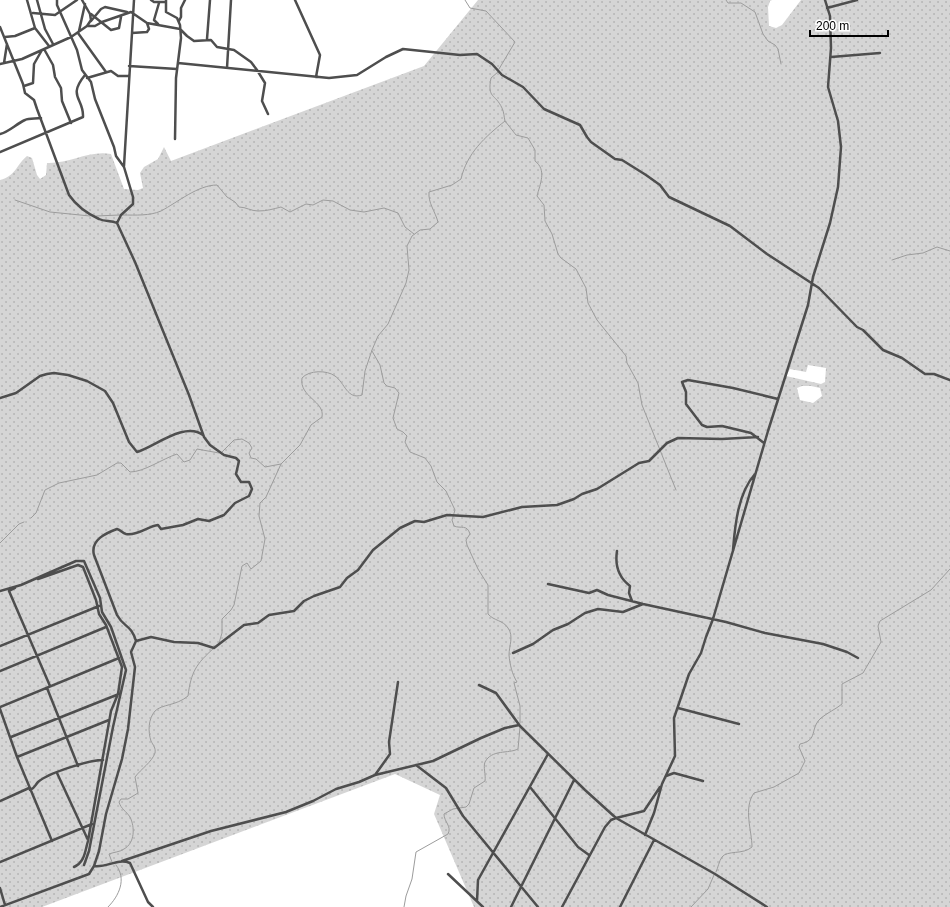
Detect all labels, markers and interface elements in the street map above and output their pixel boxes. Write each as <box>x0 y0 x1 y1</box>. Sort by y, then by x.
scale bar <box>810 12 888 38</box>
text: 200 m <box>816 19 849 33</box>

